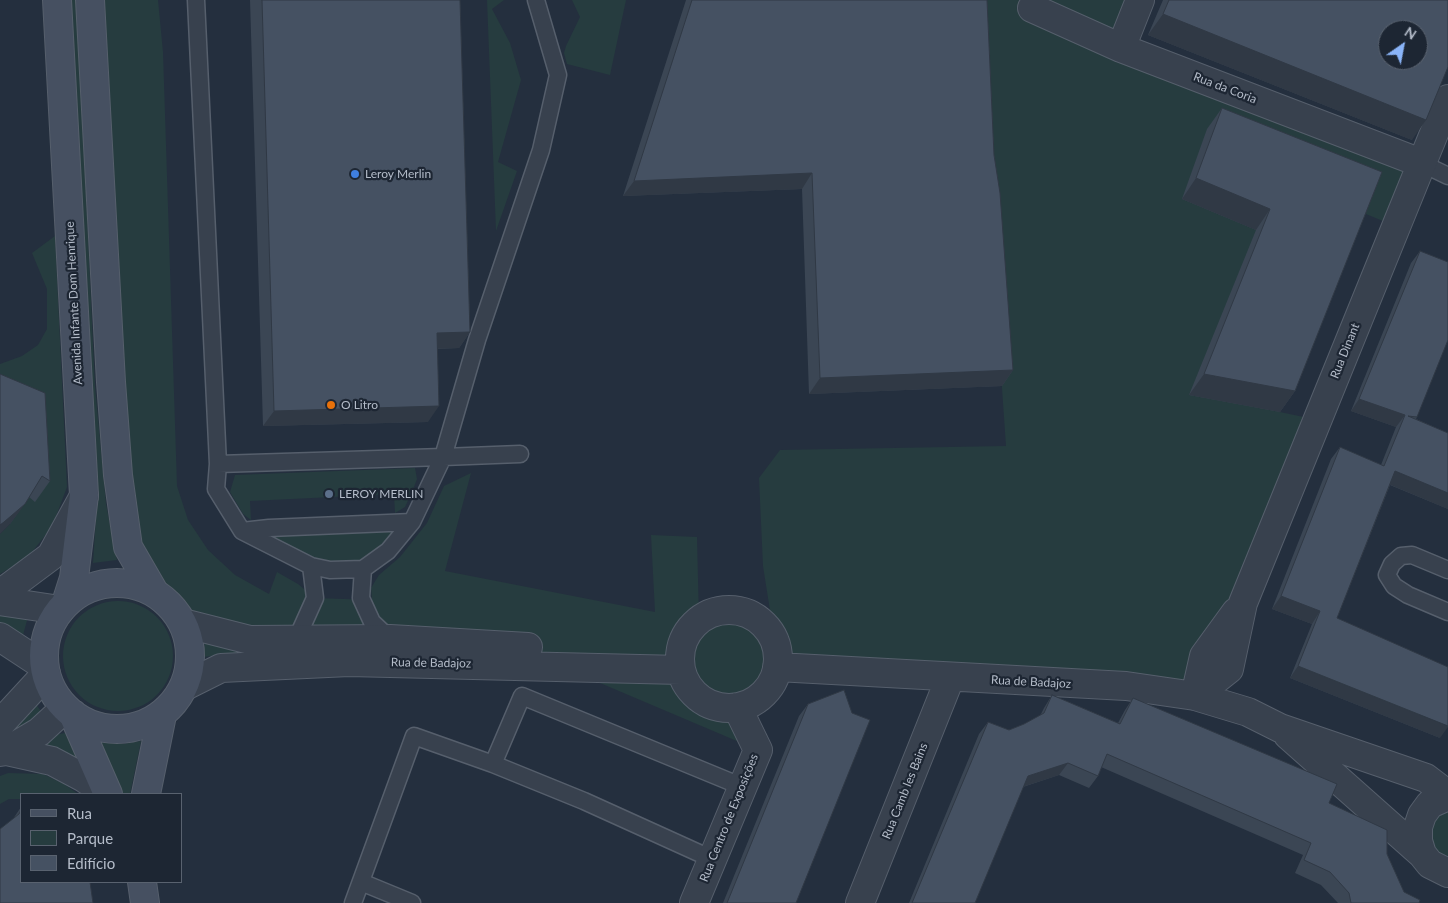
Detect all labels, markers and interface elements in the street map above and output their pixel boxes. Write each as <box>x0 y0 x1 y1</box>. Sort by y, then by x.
north arrow <box>1378 20 1428 70</box>
text: N <box>1402 23 1420 43</box>
street label: Rua da Coria <box>1191 69 1259 107</box>
place label: Leroy Merlin <box>365 167 431 181</box>
marker: Leroy Merlin <box>349 168 361 180</box>
street label: Avenida Infante Dom Henrique <box>63 221 85 385</box>
street label: Rua Dinant <box>1327 321 1363 381</box>
place label: O Litro <box>341 398 378 412</box>
marker: O Litro <box>325 399 337 411</box>
place label: LEROY MERLIN <box>339 487 424 501</box>
marker: LEROY MERLIN <box>323 488 335 500</box>
street label: Rua de Badajoz <box>391 655 471 671</box>
street label: Rua de Badajoz <box>990 673 1072 691</box>
street label: Rua Camb les Bains <box>879 741 931 841</box>
street label: Rua Centro de Exposições <box>697 752 761 884</box>
legend <box>20 793 182 883</box>
text: Rua <box>67 804 92 822</box>
text: Parque <box>67 829 113 847</box>
text: Edifício <box>67 854 115 872</box>

